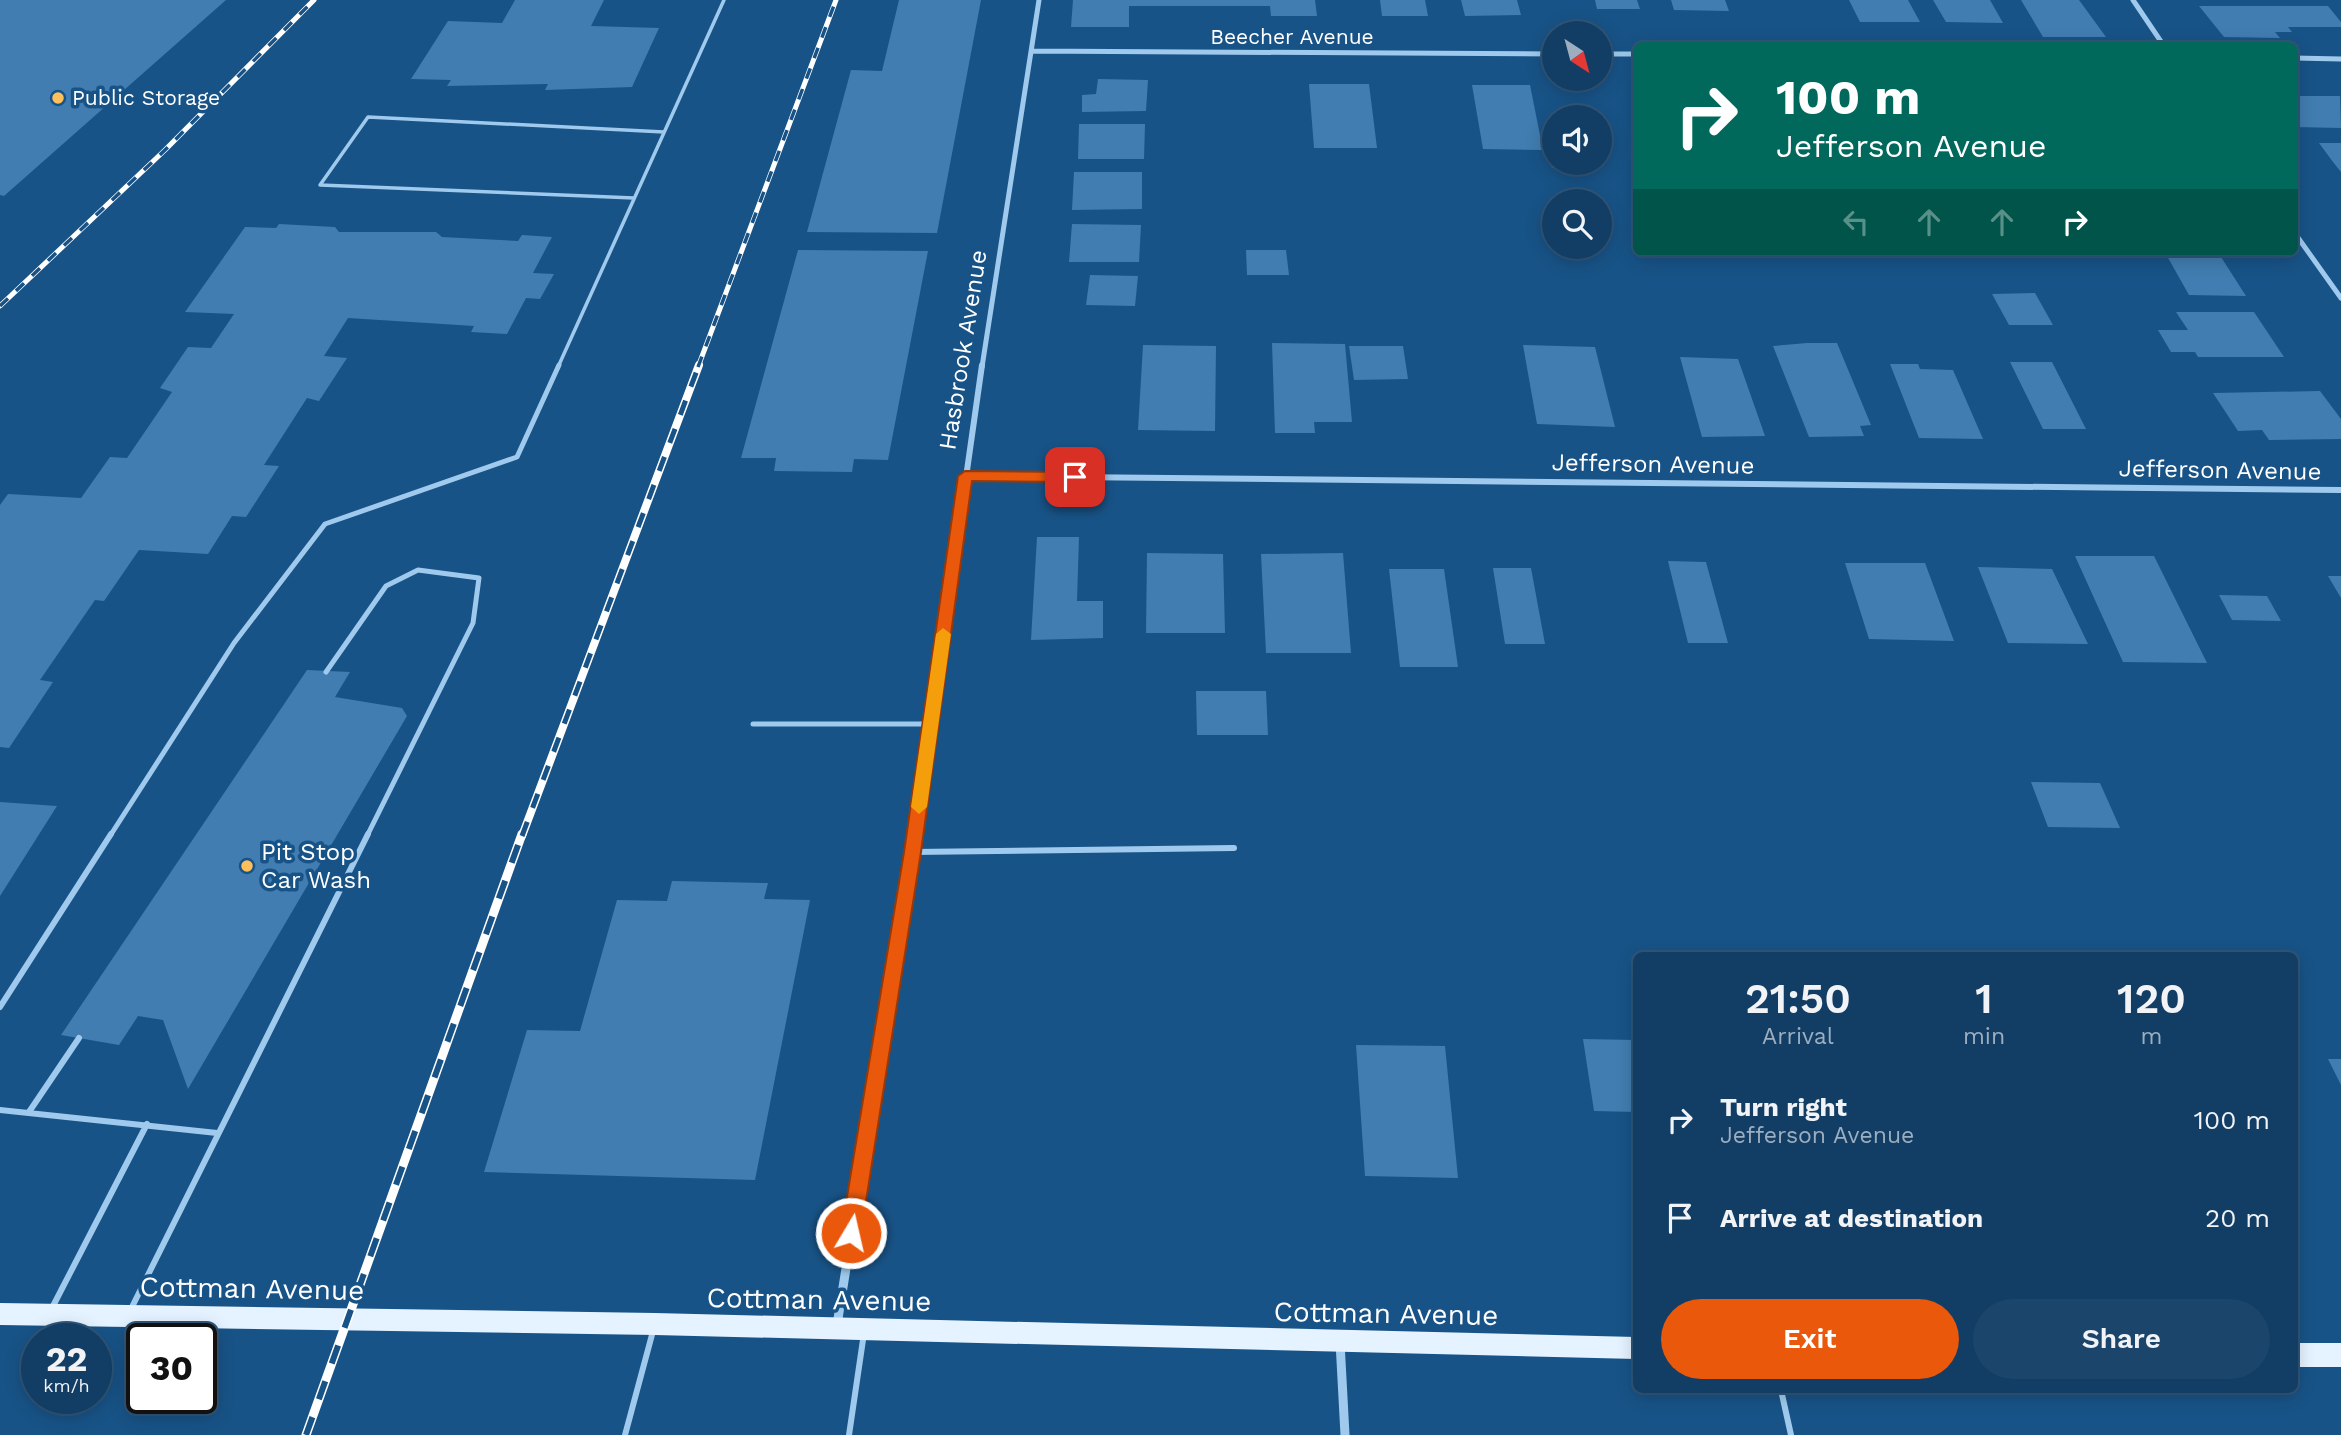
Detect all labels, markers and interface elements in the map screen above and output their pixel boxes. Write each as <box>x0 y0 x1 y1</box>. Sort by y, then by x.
north arrow <box>1542 21 1612 91</box>
map controls <box>1542 21 1612 259</box>
street label: Beecher Avenue <box>1210 24 1374 49</box>
text: 100 m <box>1776 68 1920 126</box>
icon: right <box>1661 70 1752 161</box>
place label: Public Storage <box>72 85 220 110</box>
marker: Public Storage <box>50 90 66 106</box>
button: sound <box>1542 105 1612 175</box>
text: Jefferson Avenue <box>1776 127 2046 165</box>
button: search <box>1542 189 1612 259</box>
icon: left <box>1837 203 1875 241</box>
icon: ahead <box>1910 203 1948 241</box>
icon: ahead <box>1983 203 2021 241</box>
icon: right <box>2056 203 2094 241</box>
street label: Hasbrook Avenue <box>933 248 993 452</box>
pin <box>1045 447 1105 507</box>
street label: Jefferson Avenue <box>1551 448 1755 480</box>
street label: Jefferson Avenue <box>2118 454 2322 486</box>
icon: arrive <box>1056 458 1094 496</box>
place label: Pit Stop Car Wash <box>261 838 371 894</box>
marker: Pit Stop Car Wash <box>239 858 255 874</box>
text: 21:50 <box>1745 974 1851 1023</box>
text: 1 <box>1975 974 1993 1023</box>
text: 120 <box>2117 974 2186 1023</box>
text: Arrival <box>1762 1023 1834 1050</box>
text: min <box>1963 1023 2005 1050</box>
text: m <box>2141 1023 2163 1050</box>
text: Turn right <box>1720 1092 1847 1122</box>
icon: right <box>1661 1101 1699 1139</box>
text: 100 m <box>2194 1105 2270 1135</box>
text: Jefferson Avenue <box>1720 1122 1914 1149</box>
position arrow <box>814 1196 888 1270</box>
icon: arrive <box>1661 1199 1699 1237</box>
text: Arrive at destination <box>1720 1203 1983 1233</box>
text: 20 m <box>2205 1203 2270 1233</box>
street label: Cottman Avenue <box>139 1270 365 1307</box>
street label: Cottman Avenue <box>706 1281 932 1318</box>
street label: Cottman Avenue <box>1273 1295 1499 1332</box>
button: Exit <box>1661 1299 1959 1379</box>
button: Share <box>1973 1299 2270 1379</box>
speed limit sign: 30 <box>126 1323 217 1414</box>
text: 22 <box>46 1338 87 1380</box>
text: km/h <box>43 1375 90 1396</box>

